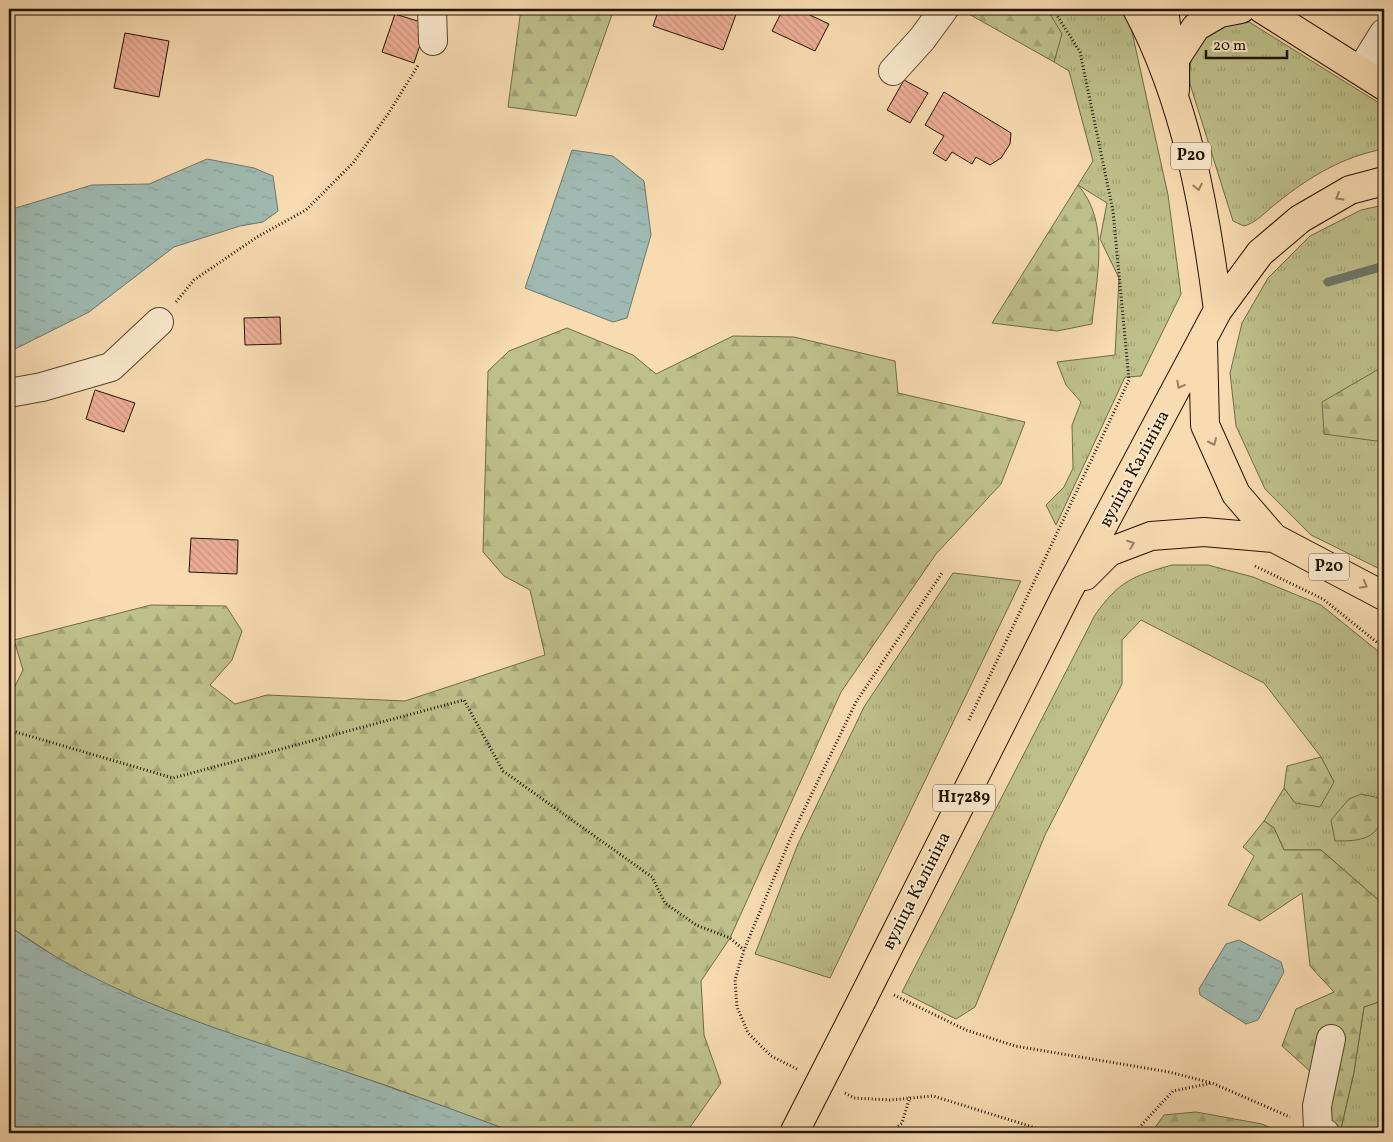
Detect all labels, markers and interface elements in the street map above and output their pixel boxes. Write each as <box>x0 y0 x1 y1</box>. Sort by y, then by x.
scale bar <box>1206 28 1287 60</box>
text: 20 m <box>1213 36 1246 57</box>
road number: Р20 <box>1171 142 1211 170</box>
one-way arrow <box>1192 183 1203 191</box>
one-way arrow <box>1335 191 1344 201</box>
one-way arrow <box>1176 380 1186 389</box>
street label: вуліца Калініна <box>1094 406 1176 532</box>
one-way arrow <box>1206 437 1217 446</box>
one-way arrow <box>1126 540 1135 550</box>
road number: Р20 <box>1309 554 1349 580</box>
one-way arrow <box>1359 579 1368 589</box>
road number: Н17289 <box>933 784 995 811</box>
street label: вуліца Калініна <box>877 828 958 954</box>

